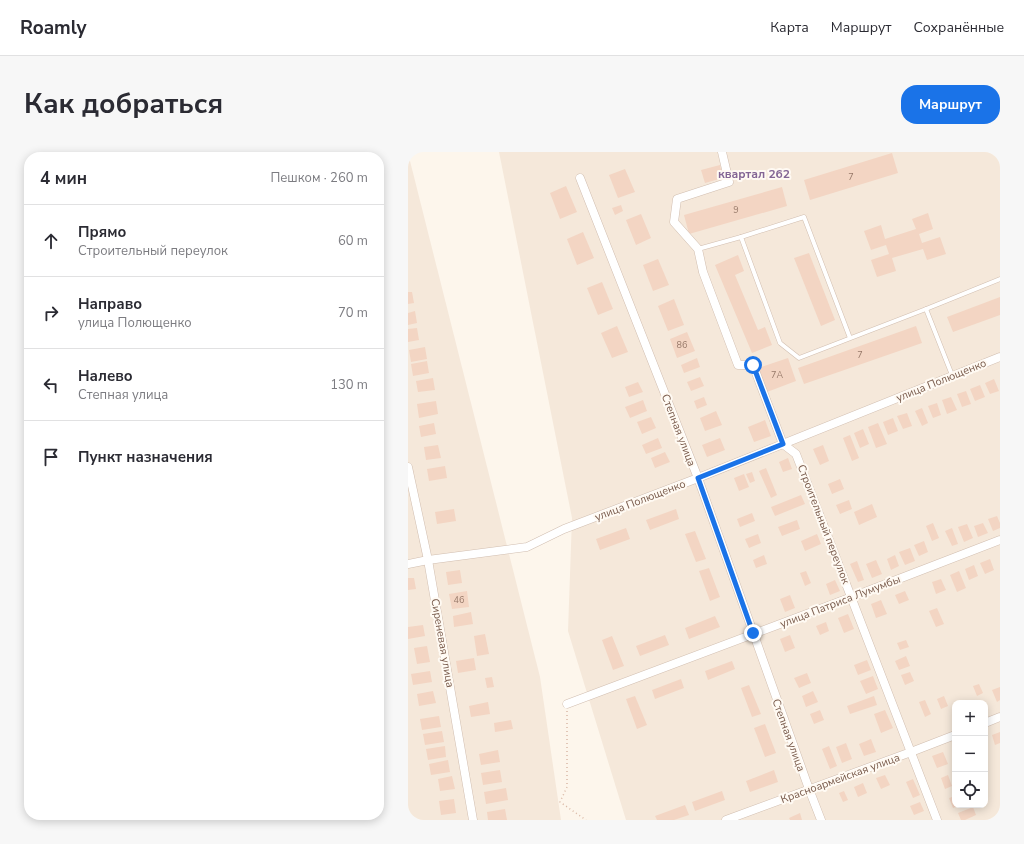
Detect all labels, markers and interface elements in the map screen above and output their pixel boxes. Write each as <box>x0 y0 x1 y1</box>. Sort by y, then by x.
text: Roamly <box>20 15 87 41</box>
text: Карта <box>770 18 809 37</box>
text: Маршрут <box>831 18 892 37</box>
text: Сохранённые <box>914 18 1004 37</box>
text: Как добраться <box>24 85 223 123</box>
button: Маршрут <box>901 85 1000 124</box>
district label: квартал 262 <box>718 166 790 182</box>
text: 4 мин <box>40 167 87 190</box>
text: Пешком · 260 m <box>270 169 368 187</box>
house number: 7 <box>848 171 854 183</box>
house number: 9 <box>733 204 739 216</box>
text: Прямо <box>78 222 126 242</box>
icon: ahead <box>40 230 62 252</box>
text: 60 m <box>338 232 368 250</box>
text: Строительный переулок <box>78 242 228 260</box>
text: Направо <box>78 294 142 314</box>
icon: right <box>40 302 62 324</box>
text: 70 m <box>338 304 368 322</box>
text: улица Полющенко <box>78 314 192 332</box>
house number: 86 <box>677 339 687 351</box>
house number: 7 <box>857 349 863 361</box>
street label: улица Полющенко <box>894 355 989 405</box>
route start <box>744 356 762 374</box>
text: Налево <box>78 366 133 386</box>
house number: 7А <box>771 369 783 381</box>
icon: left <box>40 374 62 396</box>
text: 130 m <box>330 376 368 394</box>
text: Степная улица <box>78 386 168 404</box>
street label: Степная улица <box>658 392 699 469</box>
icon: arrive <box>40 446 62 468</box>
text: Пункт назначения <box>78 447 213 467</box>
street label: Строительный переулок <box>794 462 853 586</box>
street label: улица Полющенко <box>593 476 688 525</box>
street label: улица Патриса Лумумбы <box>778 572 903 631</box>
house number: 46 <box>454 594 464 606</box>
street label: Сиреневая улица <box>427 597 458 689</box>
route end <box>744 624 762 642</box>
street label: Степная улица <box>768 697 809 774</box>
map controls <box>952 700 988 808</box>
button: + <box>952 700 988 736</box>
button: − <box>952 736 988 772</box>
street label: Красноармейская улица <box>778 750 902 807</box>
button: locate <box>952 772 988 808</box>

